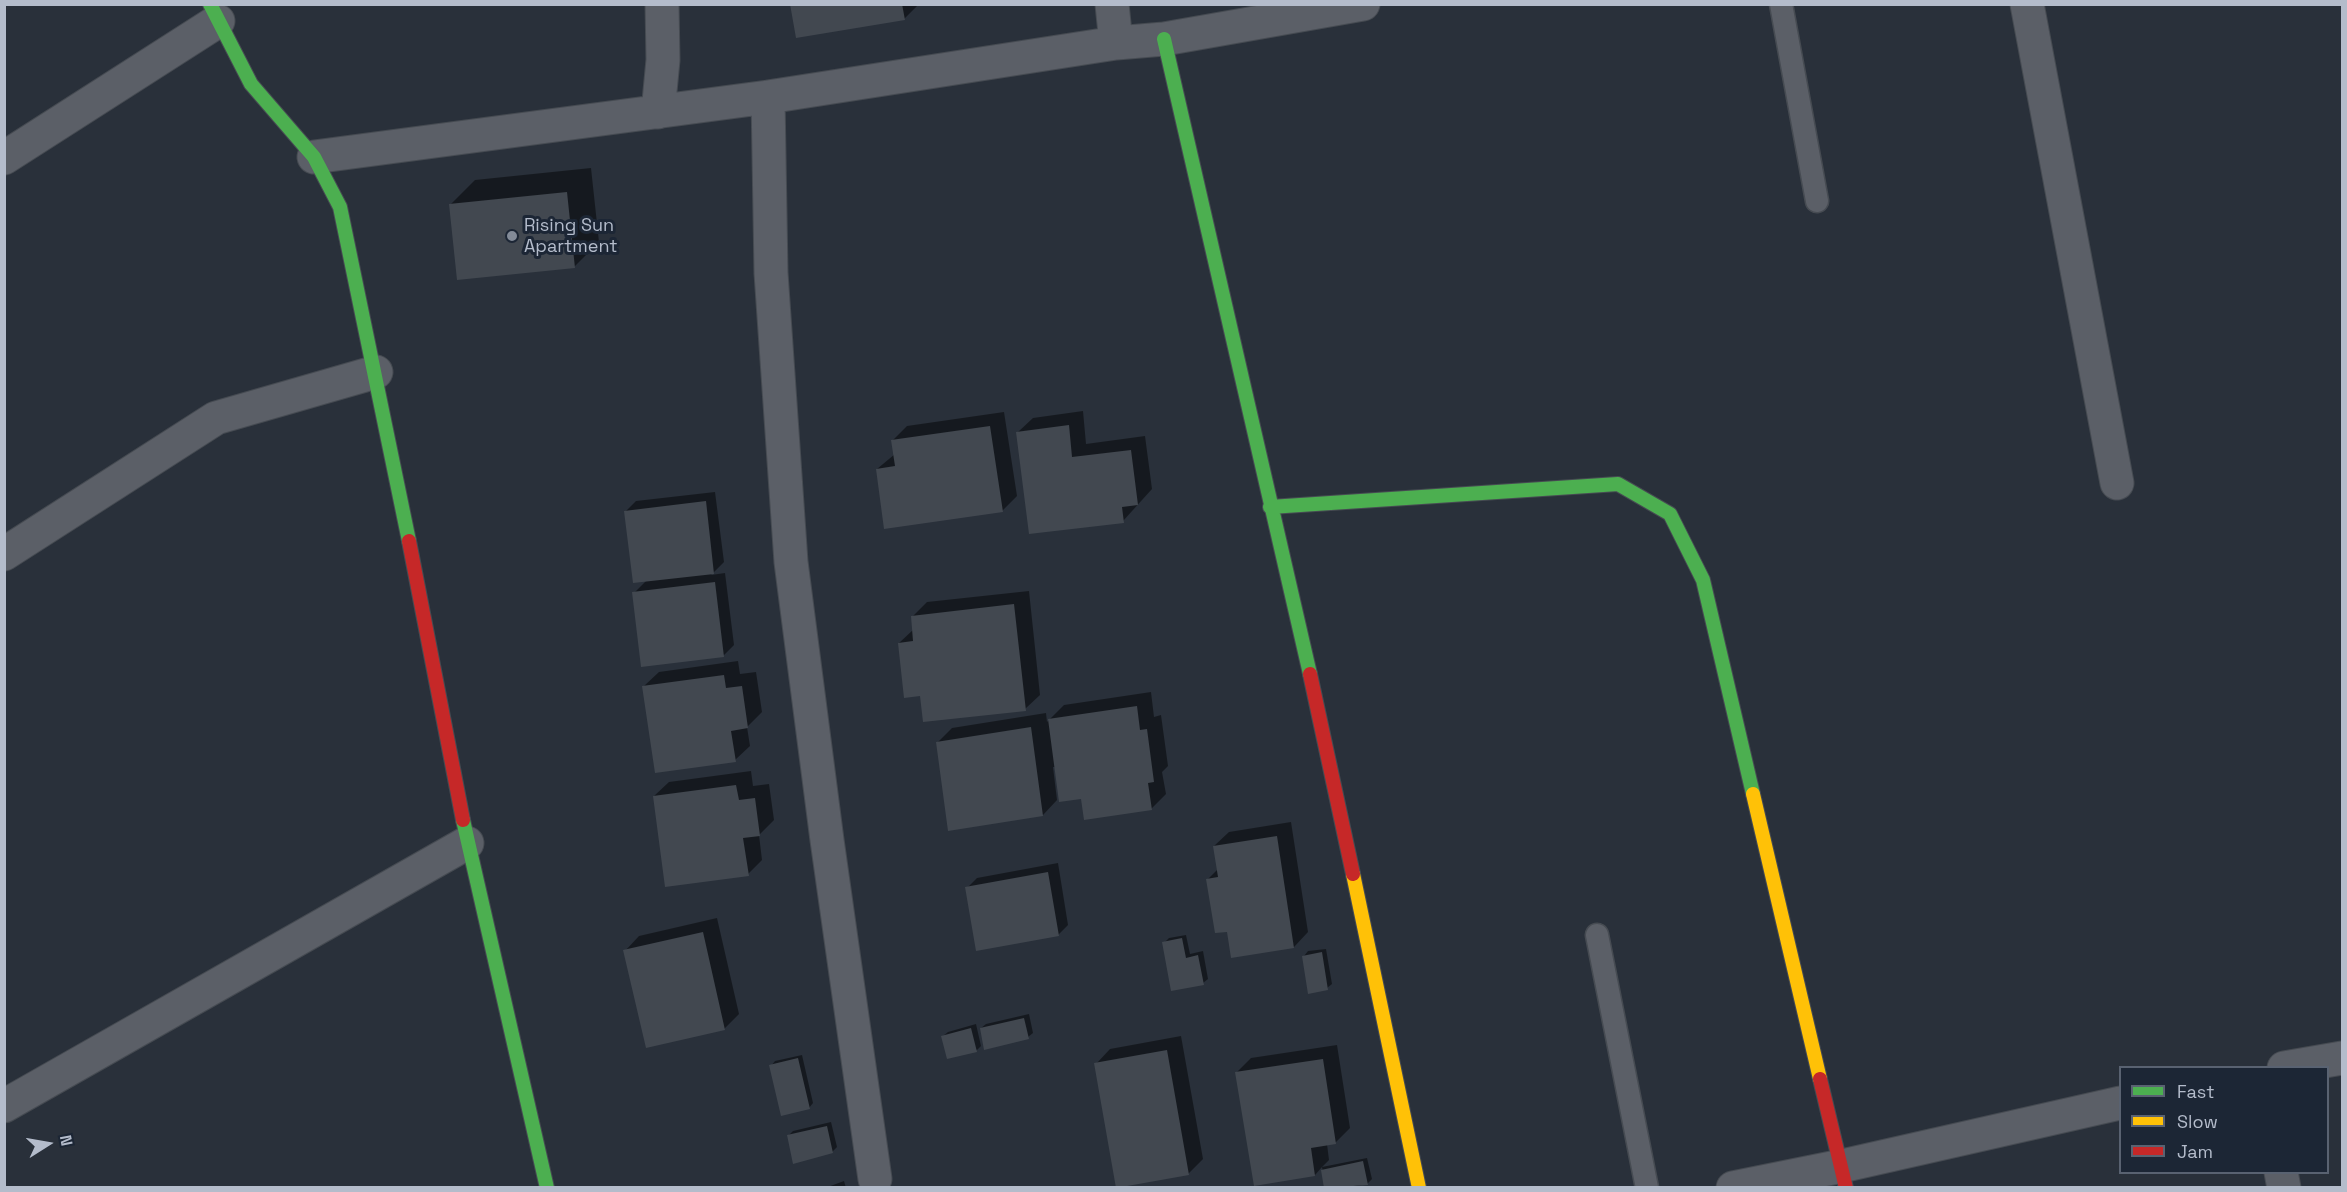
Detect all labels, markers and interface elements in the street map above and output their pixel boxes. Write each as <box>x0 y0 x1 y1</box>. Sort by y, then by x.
place label: Rising Sun Apartment <box>524 215 618 258</box>
marker: Rising Sun Apartment <box>505 229 519 243</box>
legend <box>2119 1066 2329 1174</box>
text: Fast <box>2177 1080 2214 1103</box>
text: Slow <box>2177 1110 2218 1133</box>
north arrow <box>18 1114 78 1174</box>
text: N <box>55 1133 77 1148</box>
text: Jam <box>2177 1140 2213 1163</box>

